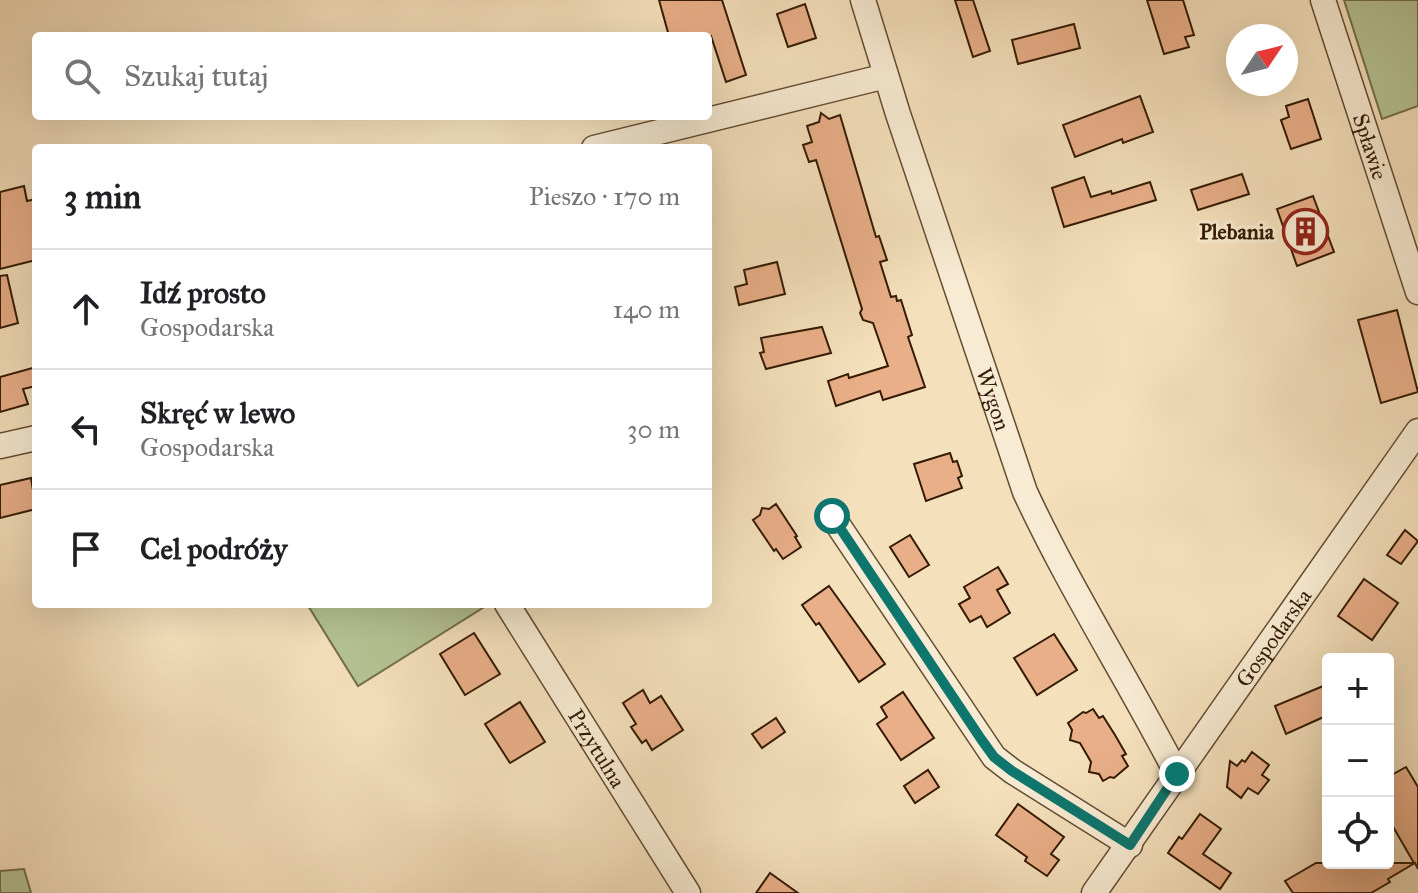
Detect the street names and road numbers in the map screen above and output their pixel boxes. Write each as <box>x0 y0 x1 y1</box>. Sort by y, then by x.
street label: Spławie <box>1347 110 1394 183</box>
street label: Wygon <box>971 364 1017 434</box>
street label: Gospodarska <box>1229 583 1317 692</box>
street label: Przytulna <box>562 704 632 793</box>

